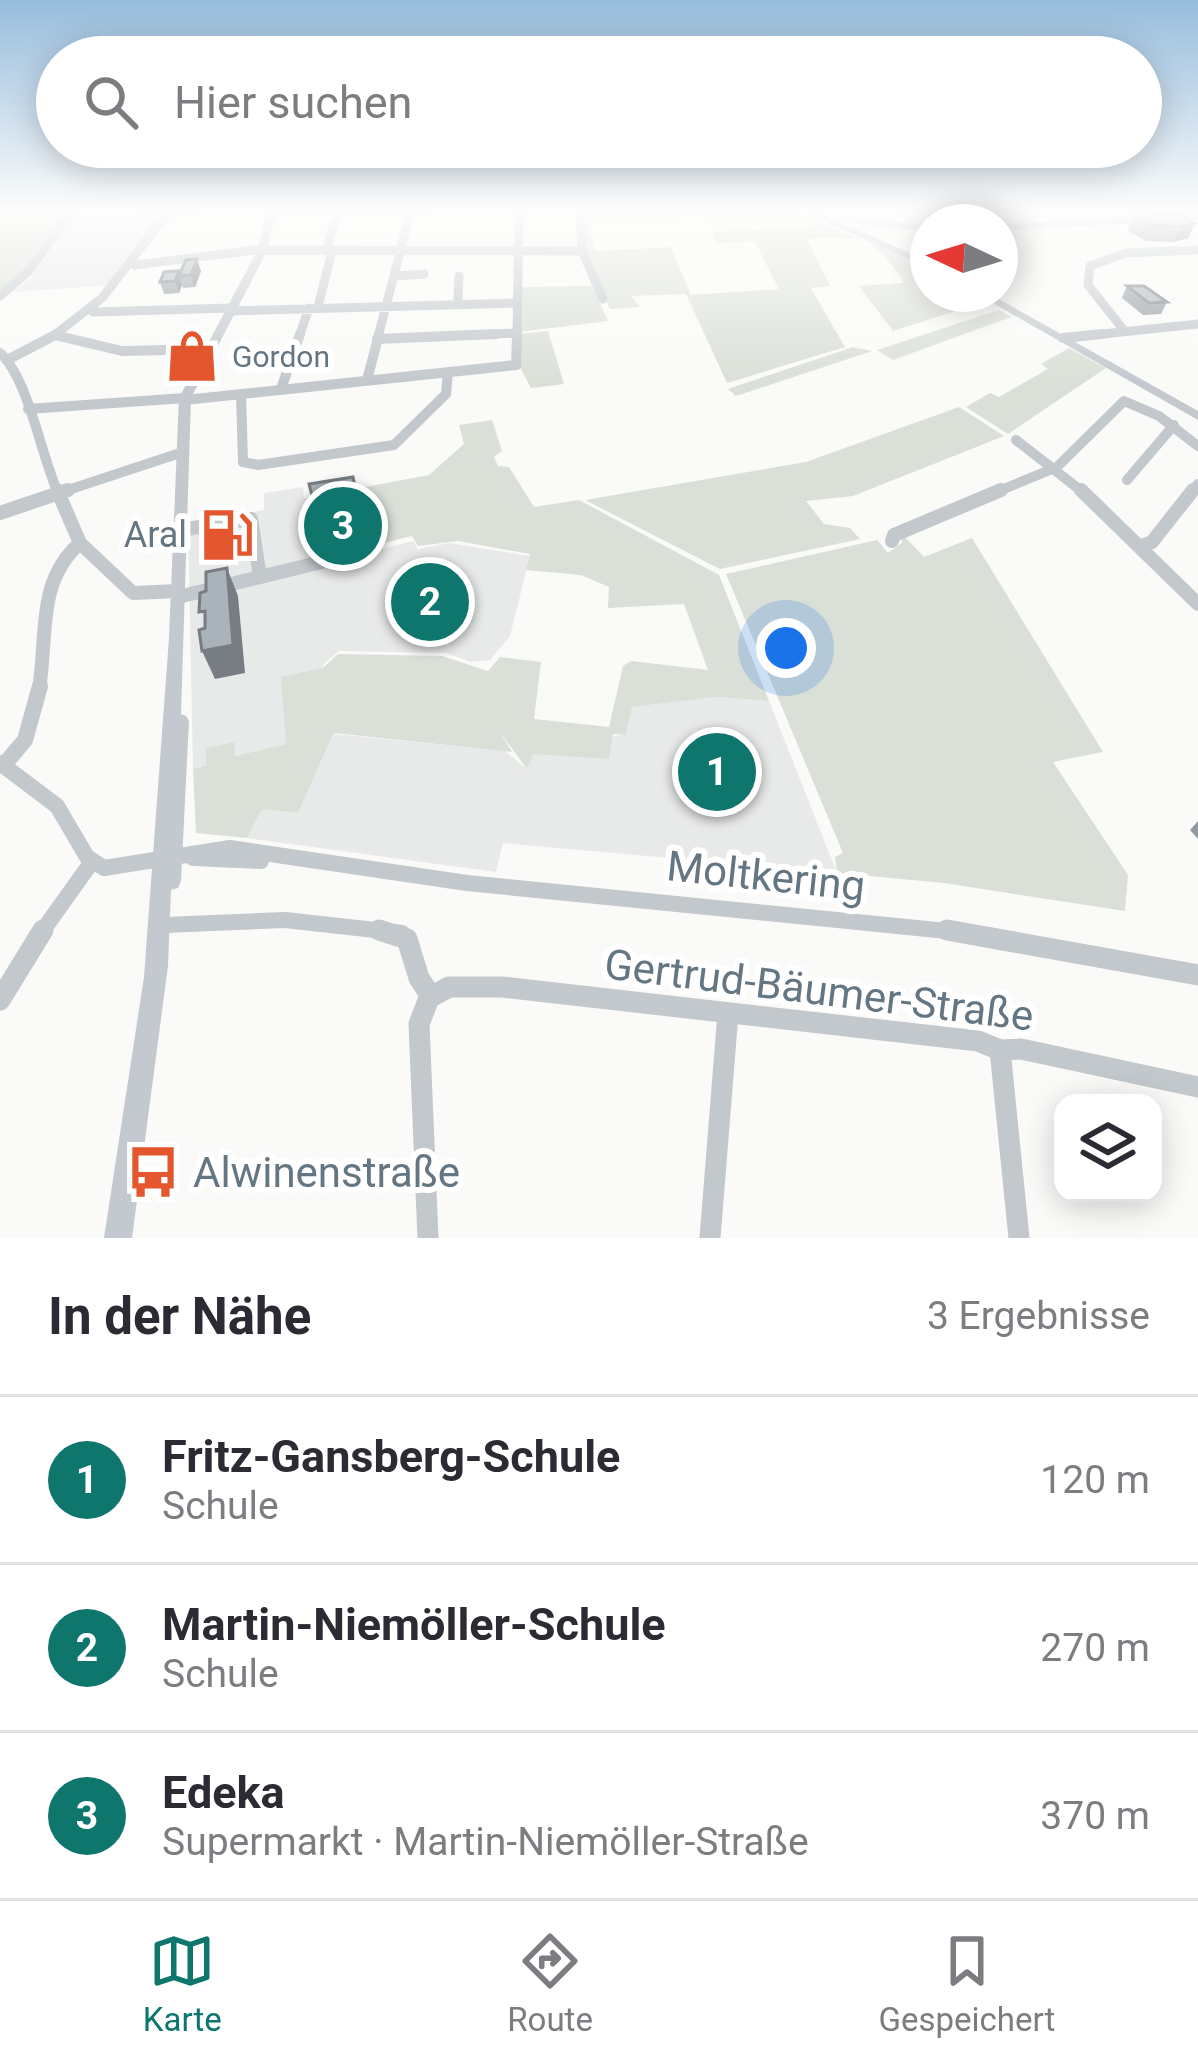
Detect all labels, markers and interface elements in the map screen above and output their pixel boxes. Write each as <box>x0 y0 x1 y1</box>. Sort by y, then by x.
search box <box>36 36 1162 168</box>
icon: search <box>78 69 144 135</box>
text: Hier suchen <box>174 76 412 129</box>
north arrow <box>910 204 1018 312</box>
shop icon: Gordon <box>163 327 221 385</box>
place label: Gordon <box>232 339 330 374</box>
pin: 3 <box>304 481 382 571</box>
fuel station icon: Aral <box>198 506 256 564</box>
place label: Aral <box>124 514 187 556</box>
pin: 2 <box>391 557 469 647</box>
your location <box>756 618 816 678</box>
pin: 1 <box>678 727 756 817</box>
street label: Moltkering <box>665 841 867 911</box>
street label: Gertrud-Bäumer-Straße <box>602 939 1036 1041</box>
map controls <box>1054 1094 1162 1202</box>
button: layers <box>1054 1094 1162 1202</box>
bus stop icon: Alwinenstraße <box>124 1143 182 1201</box>
place label: Alwinenstraße <box>193 1148 460 1197</box>
text: In der Nähe <box>48 1287 311 1346</box>
text: 3 Ergebnisse <box>927 1293 1150 1339</box>
text: Fritz-Gansberg-Schule <box>162 1430 620 1483</box>
text: 1 <box>76 1457 98 1503</box>
text: 120 m <box>1040 1457 1150 1503</box>
text: Schule <box>162 1483 279 1529</box>
text: Martin-Niemöller-Schule <box>162 1598 666 1651</box>
text: 2 <box>76 1625 98 1671</box>
text: 270 m <box>1040 1625 1150 1671</box>
text: Schule <box>162 1651 279 1697</box>
text: Edeka <box>162 1766 285 1819</box>
text: 3 <box>76 1793 98 1839</box>
text: 370 m <box>1040 1793 1150 1839</box>
text: Supermarkt · Martin-Niemöller-Straße <box>162 1819 809 1865</box>
tab: Karte <box>143 1928 222 2039</box>
tab: Route <box>507 1928 593 2039</box>
tab: Gespeichert <box>878 1928 1055 2039</box>

